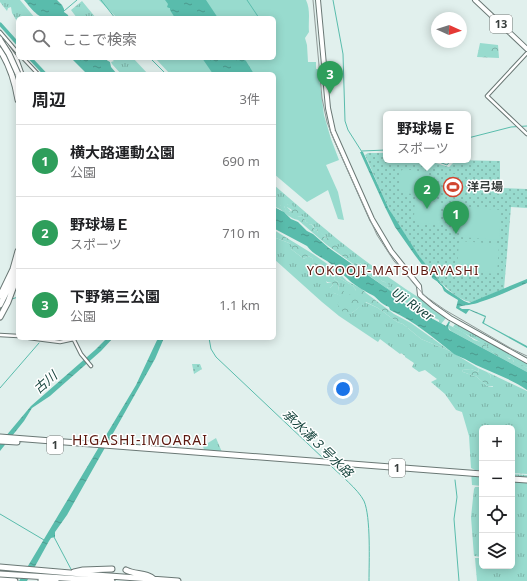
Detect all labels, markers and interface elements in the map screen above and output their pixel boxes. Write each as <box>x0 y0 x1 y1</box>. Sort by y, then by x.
north arrow <box>431 12 467 48</box>
road number: 13 <box>490 15 512 33</box>
search box <box>16 16 276 60</box>
icon: search <box>30 27 52 49</box>
text: ここで検索 <box>62 29 137 49</box>
pin: 3 <box>317 61 343 94</box>
text: 周辺 <box>32 88 66 111</box>
text: 3件 <box>240 90 260 108</box>
popup <box>383 111 471 163</box>
text: 野球場Ｅ <box>397 118 457 138</box>
text: スポーツ <box>397 139 449 157</box>
text: 横大路運動公園 <box>70 142 175 162</box>
text: 1 <box>41 152 49 170</box>
text: 690 m <box>222 152 260 170</box>
text: 公園 <box>70 163 96 181</box>
pin: 2 <box>414 176 440 209</box>
sports icon: 洋弓場 <box>442 176 464 198</box>
place label: 洋弓場 <box>467 178 503 195</box>
pin: 1 <box>443 201 469 234</box>
text: 野球場Ｅ <box>70 214 130 234</box>
text: 2 <box>41 224 49 242</box>
text: 710 m <box>222 224 260 242</box>
text: スポーツ <box>70 235 122 253</box>
district label: YOKOOJI-MATSUBAYASHI <box>307 261 479 279</box>
water label: Uji River <box>388 283 438 325</box>
text: 下野第三公園 <box>70 286 160 306</box>
text: 3 <box>41 296 49 314</box>
text: 1.1 km <box>219 296 260 314</box>
text: 公園 <box>70 307 96 325</box>
water label: 古川 <box>29 365 62 397</box>
your location <box>333 379 353 399</box>
water label: 承水溝３号水路 <box>279 405 358 482</box>
map controls <box>479 425 515 569</box>
button: + <box>479 425 515 461</box>
district label: HIGASHI-IMOARAI <box>72 430 208 449</box>
road number: 1 <box>47 436 63 454</box>
road number: 1 <box>389 459 405 477</box>
button: − <box>479 461 515 497</box>
button: locate <box>479 497 515 533</box>
button: layers <box>479 533 515 569</box>

